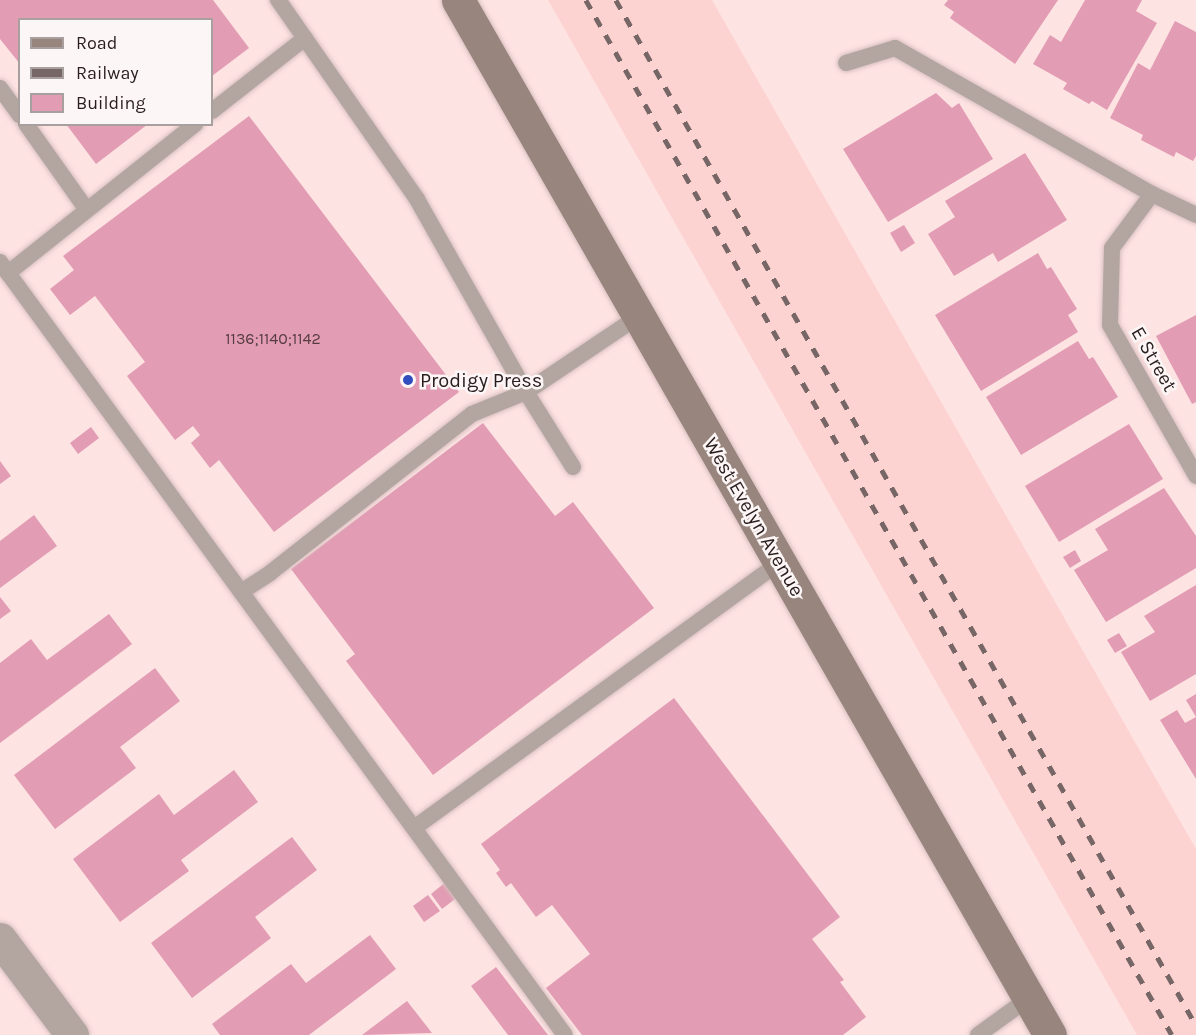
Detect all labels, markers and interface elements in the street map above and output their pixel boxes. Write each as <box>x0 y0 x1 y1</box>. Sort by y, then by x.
legend <box>18 18 213 126</box>
text: Road <box>76 32 117 54</box>
text: Railway <box>76 62 139 84</box>
text: Building <box>76 92 146 114</box>
street label: E Street <box>1126 322 1182 396</box>
house number: 1136;1140;1142 <box>225 329 321 349</box>
place label: Prodigy Press <box>420 368 542 392</box>
marker: Prodigy Press <box>401 373 415 387</box>
street label: West Evelyn Avenue <box>699 433 809 601</box>

